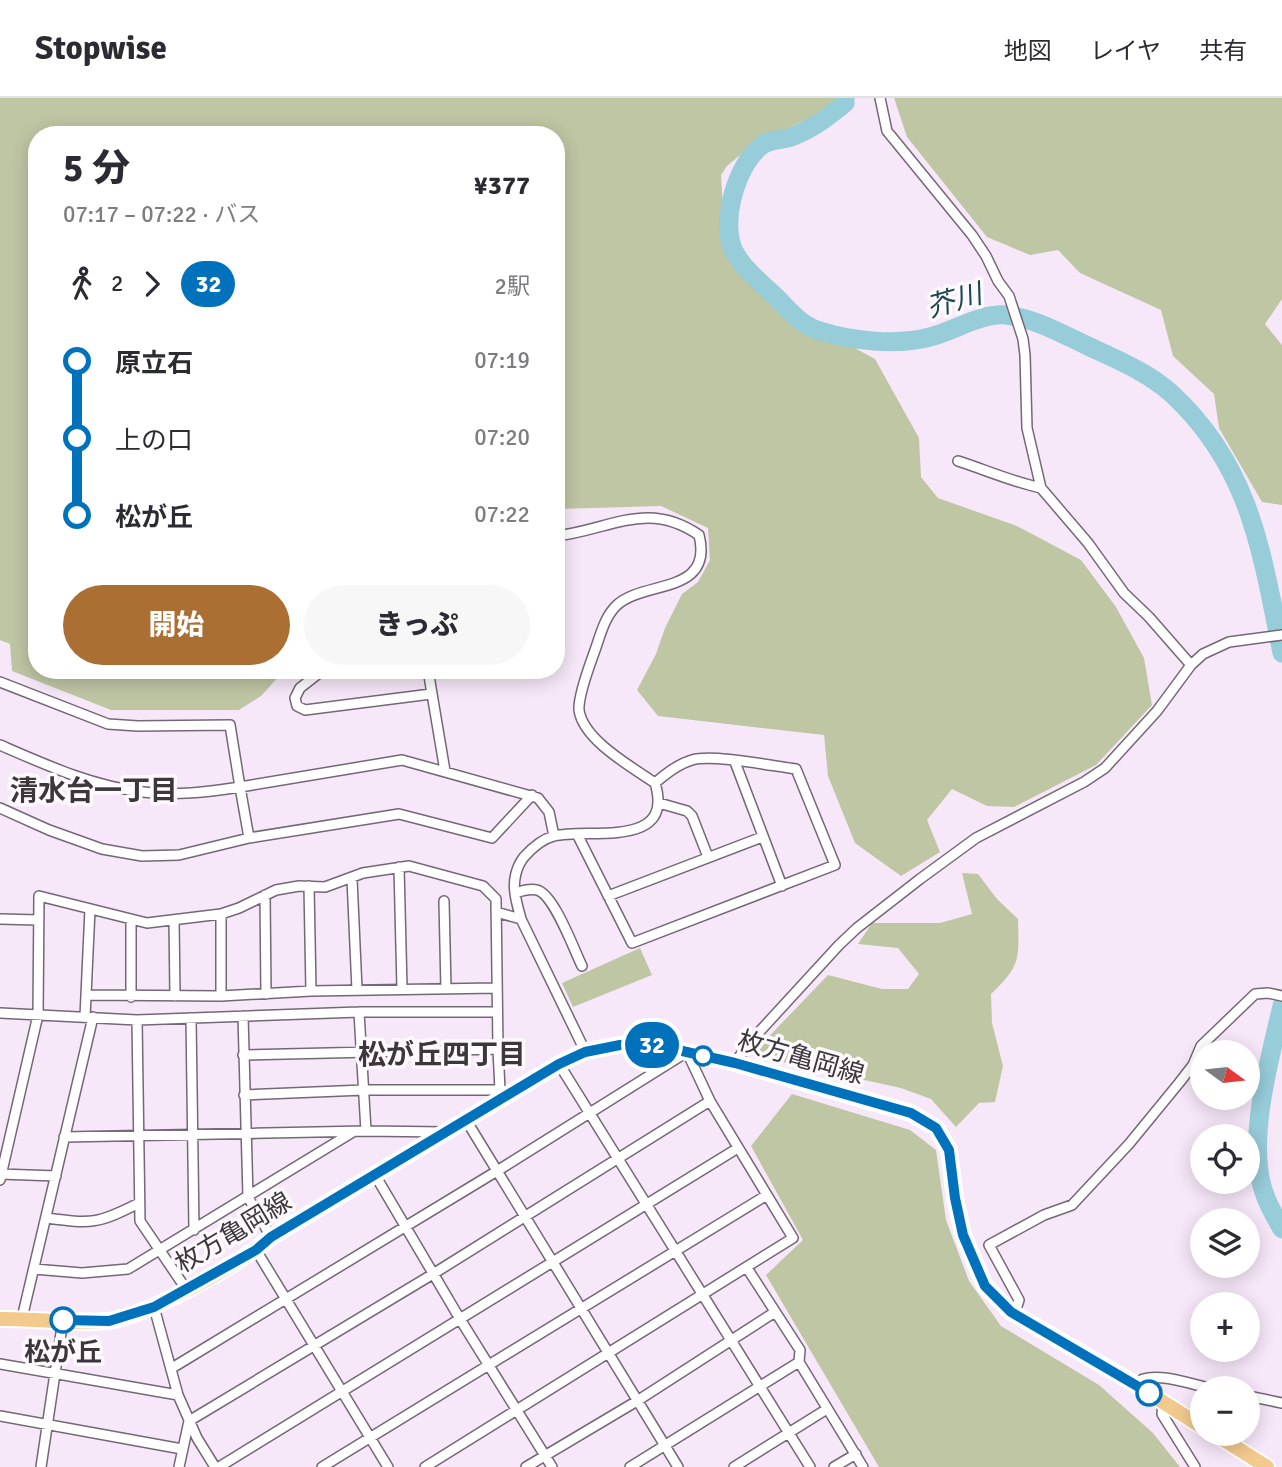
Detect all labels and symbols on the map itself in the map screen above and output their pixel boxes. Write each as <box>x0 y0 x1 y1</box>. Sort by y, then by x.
water label: 芥川 <box>923 276 989 325</box>
district label: 清水台一丁目 <box>10 774 178 808</box>
line badge: 32 <box>620 1022 684 1068</box>
street label: 枚方亀岡線 <box>734 1025 868 1091</box>
district label: 松が丘四丁目 <box>358 1038 526 1072</box>
north arrow <box>1190 1040 1260 1110</box>
unlabelled marker <box>693 1046 713 1066</box>
street label: 枚方亀岡線 <box>170 1186 297 1280</box>
marker: 松が丘 <box>50 1307 76 1333</box>
place label: 松が丘 <box>24 1337 102 1369</box>
unlabelled marker <box>1136 1380 1162 1406</box>

